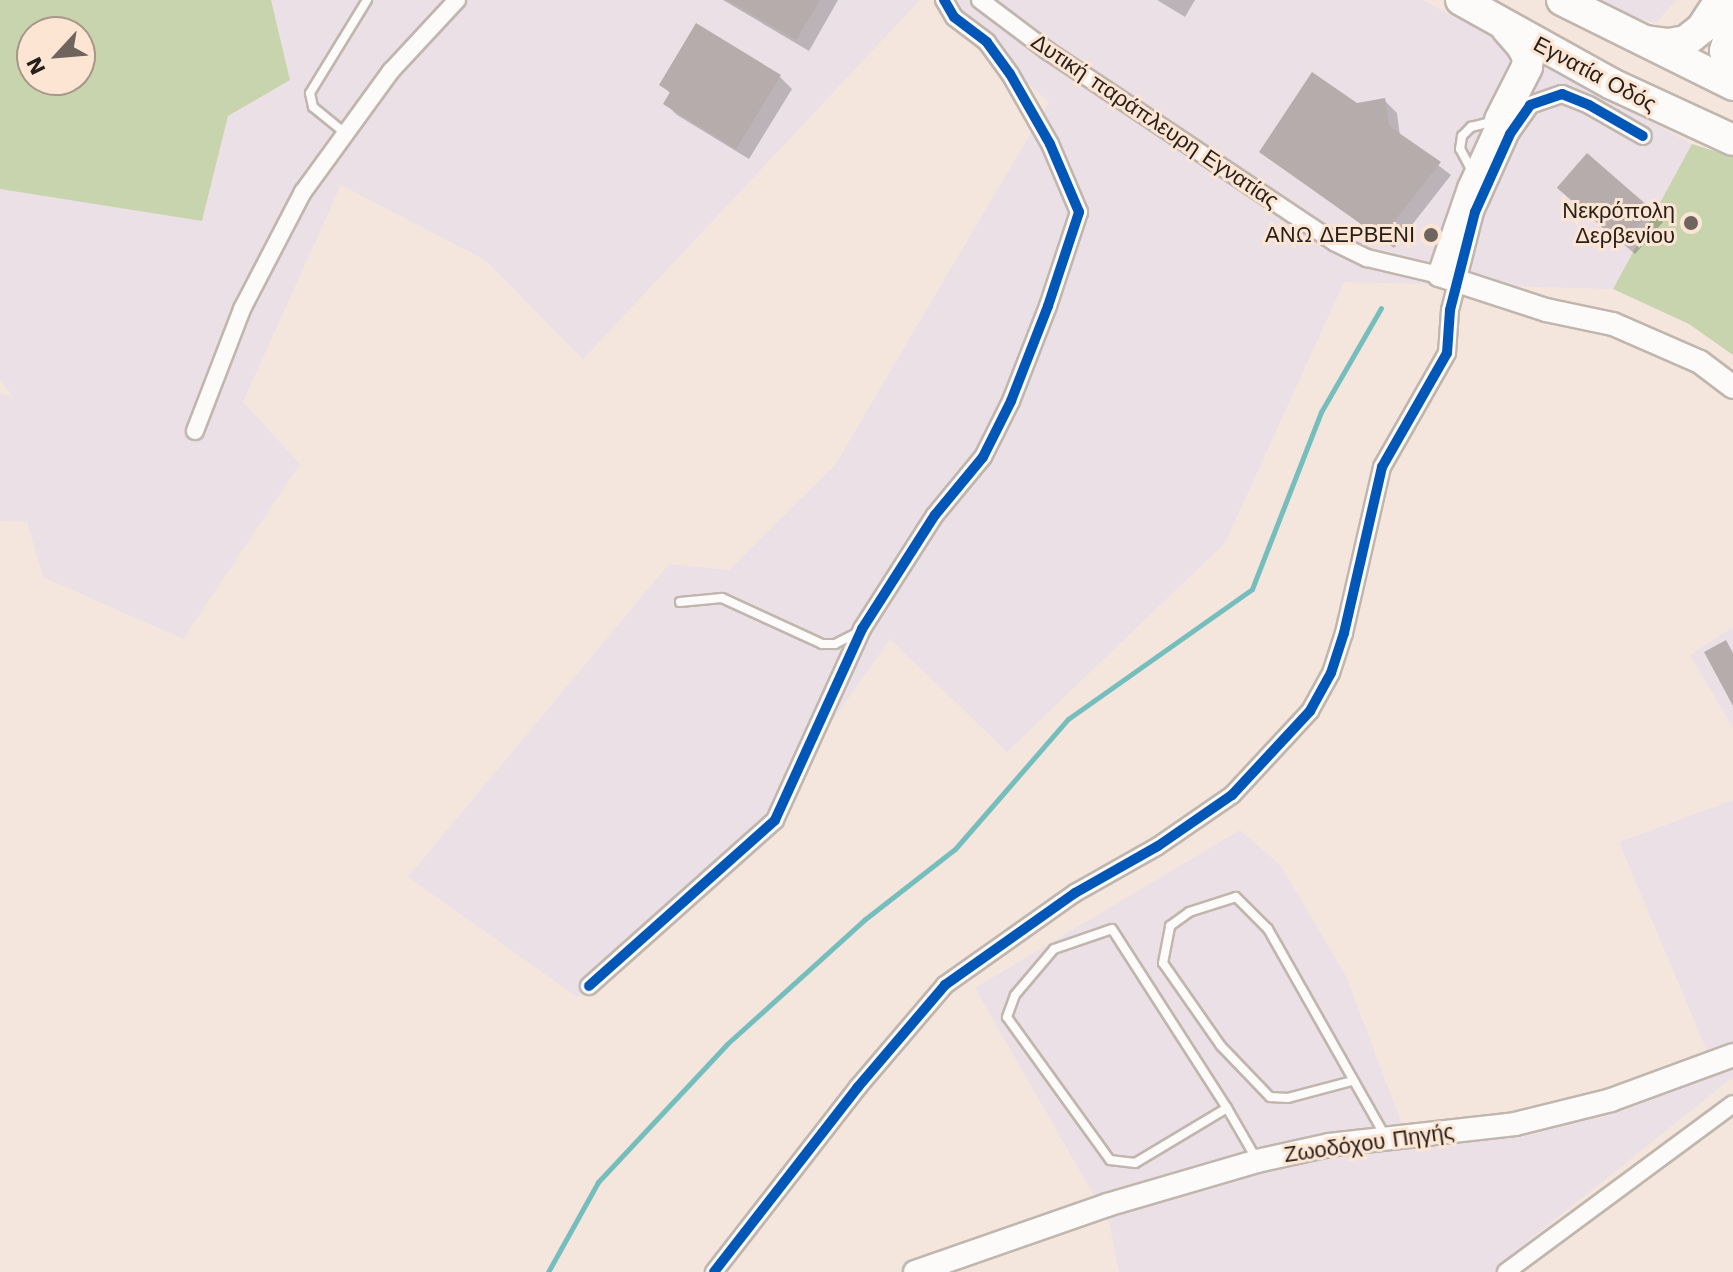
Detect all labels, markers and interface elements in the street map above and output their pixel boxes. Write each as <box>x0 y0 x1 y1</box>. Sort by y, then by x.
north arrow <box>16 16 96 96</box>
street label: Δυτική παράπλευρη Εγνατίας <box>1026 28 1284 214</box>
street label: Εγνατία Οδός <box>1529 31 1661 117</box>
text: N <box>21 53 51 79</box>
place label: Νεκρόπολη Δερβενίου <box>1562 197 1675 248</box>
marker: Νεκρόπολη Δερβενίου <box>1682 214 1700 232</box>
place label: ΑΝΩ ΔΕΡΒΕΝΙ <box>1265 222 1415 248</box>
marker: ΑΝΩ ΔΕΡΒΕΝΙ <box>1422 226 1440 244</box>
street label: Ζωοδόχου Πηγής <box>1282 1118 1456 1168</box>

